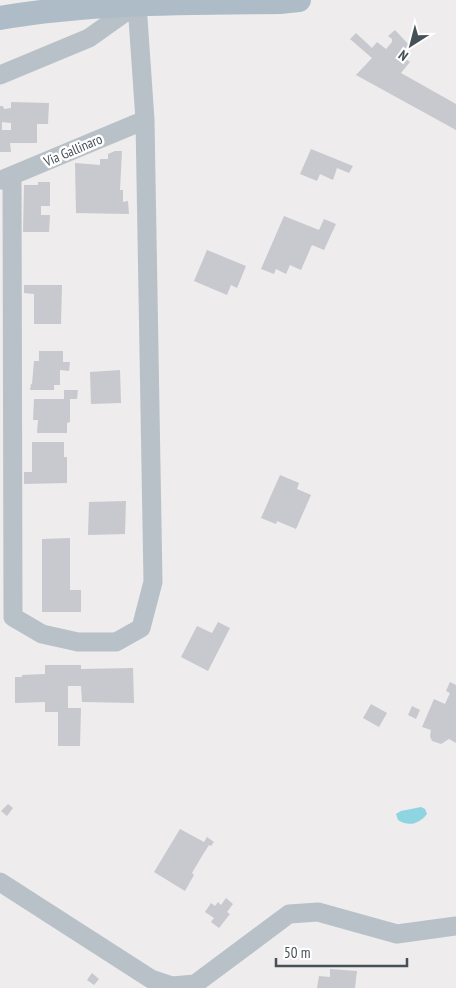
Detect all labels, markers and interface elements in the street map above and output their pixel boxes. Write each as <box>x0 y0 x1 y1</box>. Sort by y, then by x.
north arrow <box>386 20 436 70</box>
text: N <box>395 46 412 65</box>
street label: Via Gallinaro <box>40 130 105 171</box>
scale bar <box>276 936 407 968</box>
text: 50 m <box>284 943 310 962</box>

